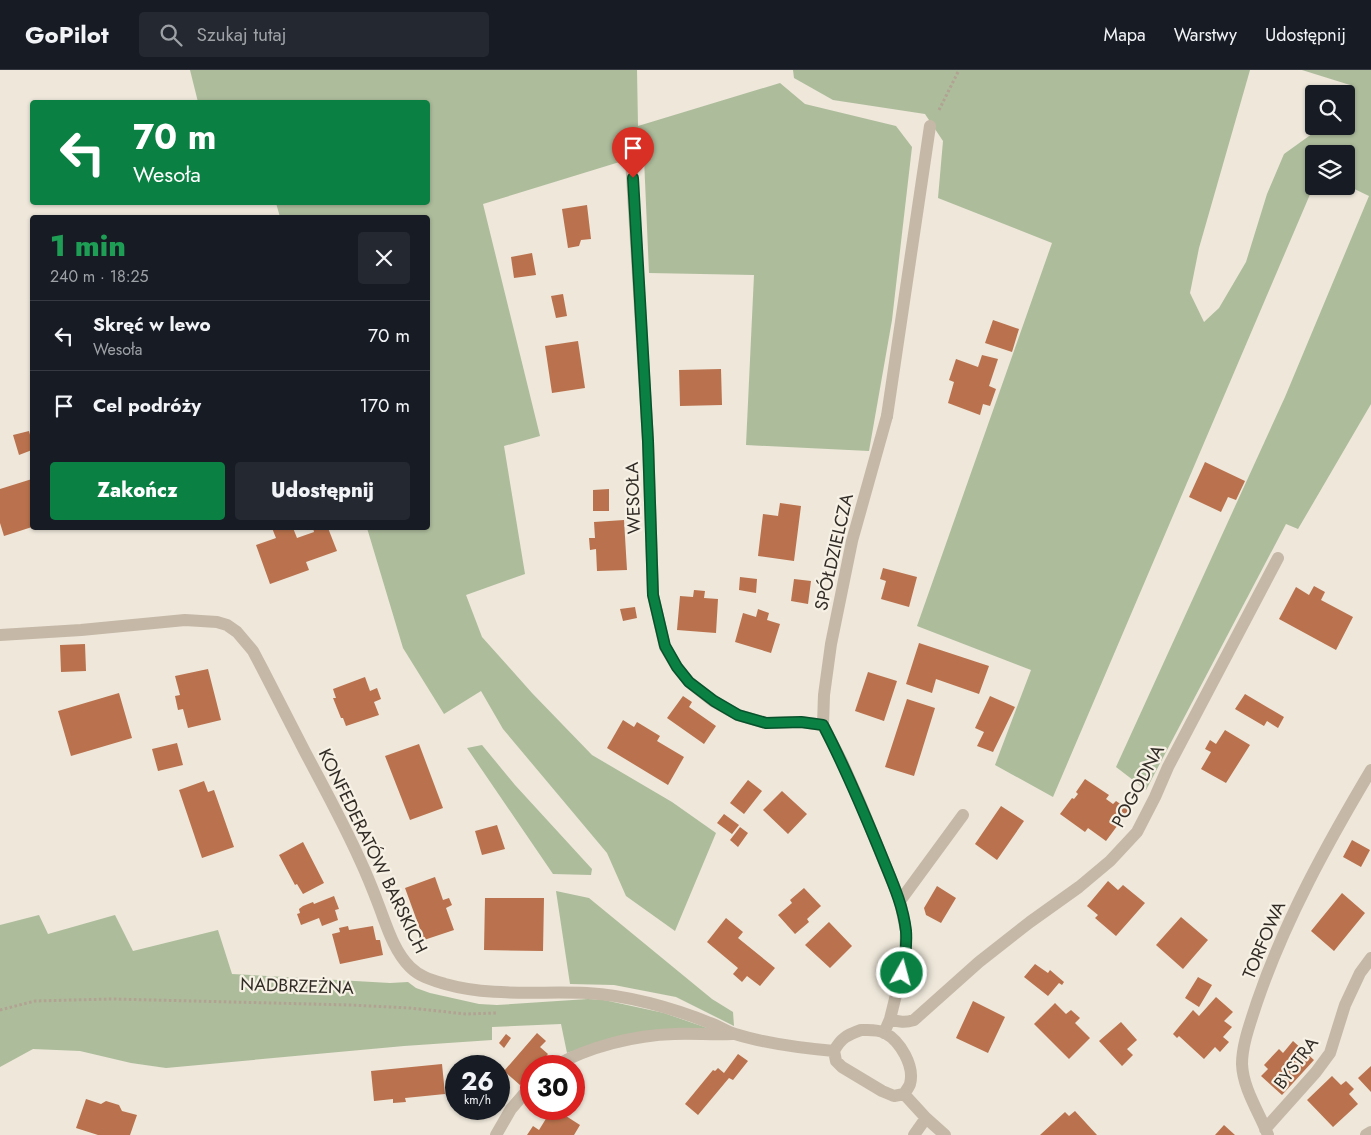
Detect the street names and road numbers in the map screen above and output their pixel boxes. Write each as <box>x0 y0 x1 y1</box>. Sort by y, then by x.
street label: WESOŁA <box>619 461 647 535</box>
street label: SPÓŁDZIELCZA <box>808 491 860 613</box>
street label: POGODNA <box>1105 740 1171 832</box>
street label: KONFEDERATÓW BARSKICH <box>312 744 434 958</box>
street label: TORFOWA <box>1236 897 1292 983</box>
street label: NADBRZEŻNA <box>240 971 354 1001</box>
street label: BYSTRA <box>1268 1031 1324 1095</box>

